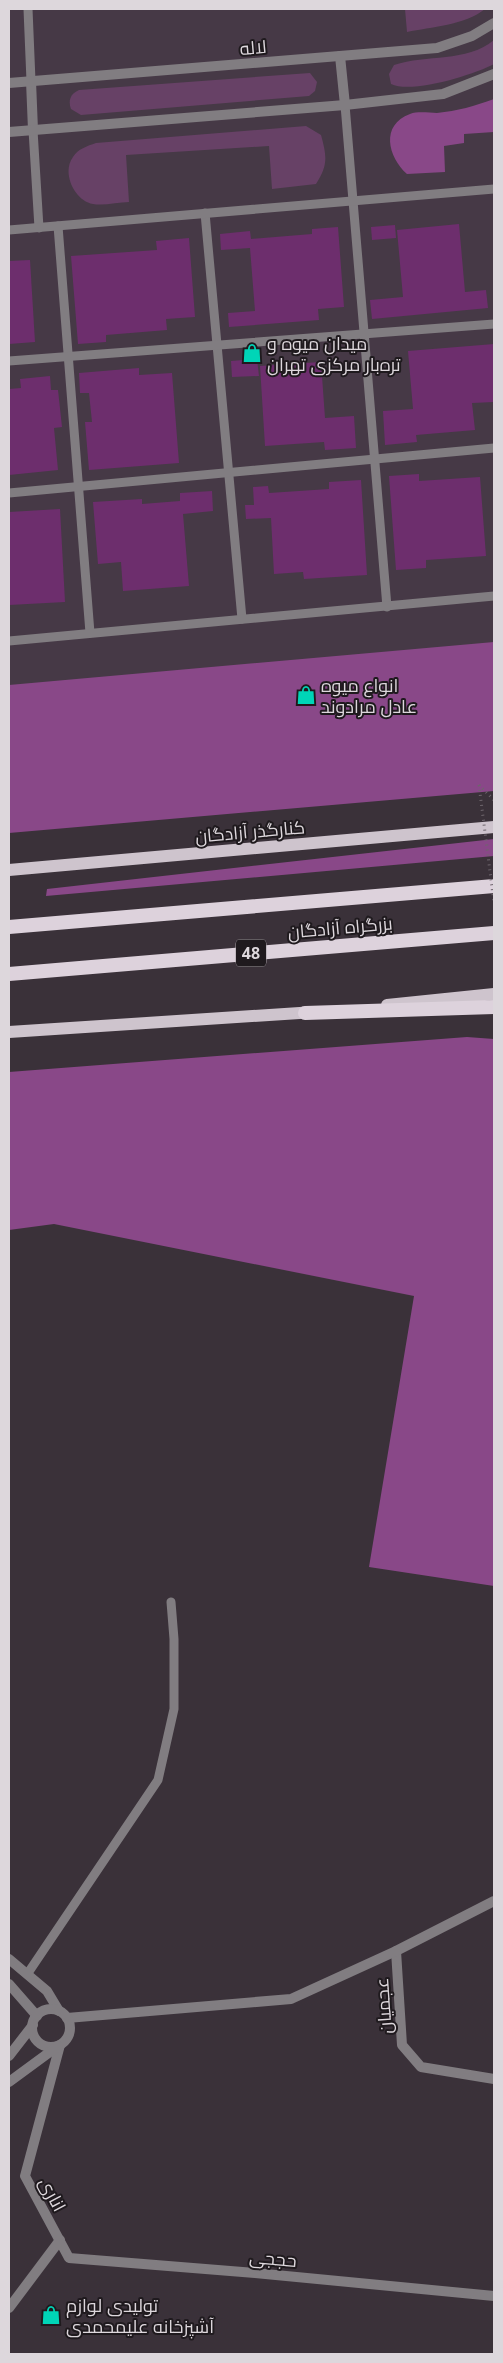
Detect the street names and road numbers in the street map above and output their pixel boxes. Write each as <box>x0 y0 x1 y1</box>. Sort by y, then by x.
street label: لاله <box>239 34 267 60</box>
street label: کنارگذر آزادگان <box>194 814 306 848</box>
street label: بزرگراه آزادگان <box>287 910 393 944</box>
road number: 48 <box>236 940 266 966</box>
street label: عجمیان <box>369 1977 397 2035</box>
street label: اناری <box>34 2173 72 2215</box>
street label: حججی <box>248 2244 298 2272</box>

